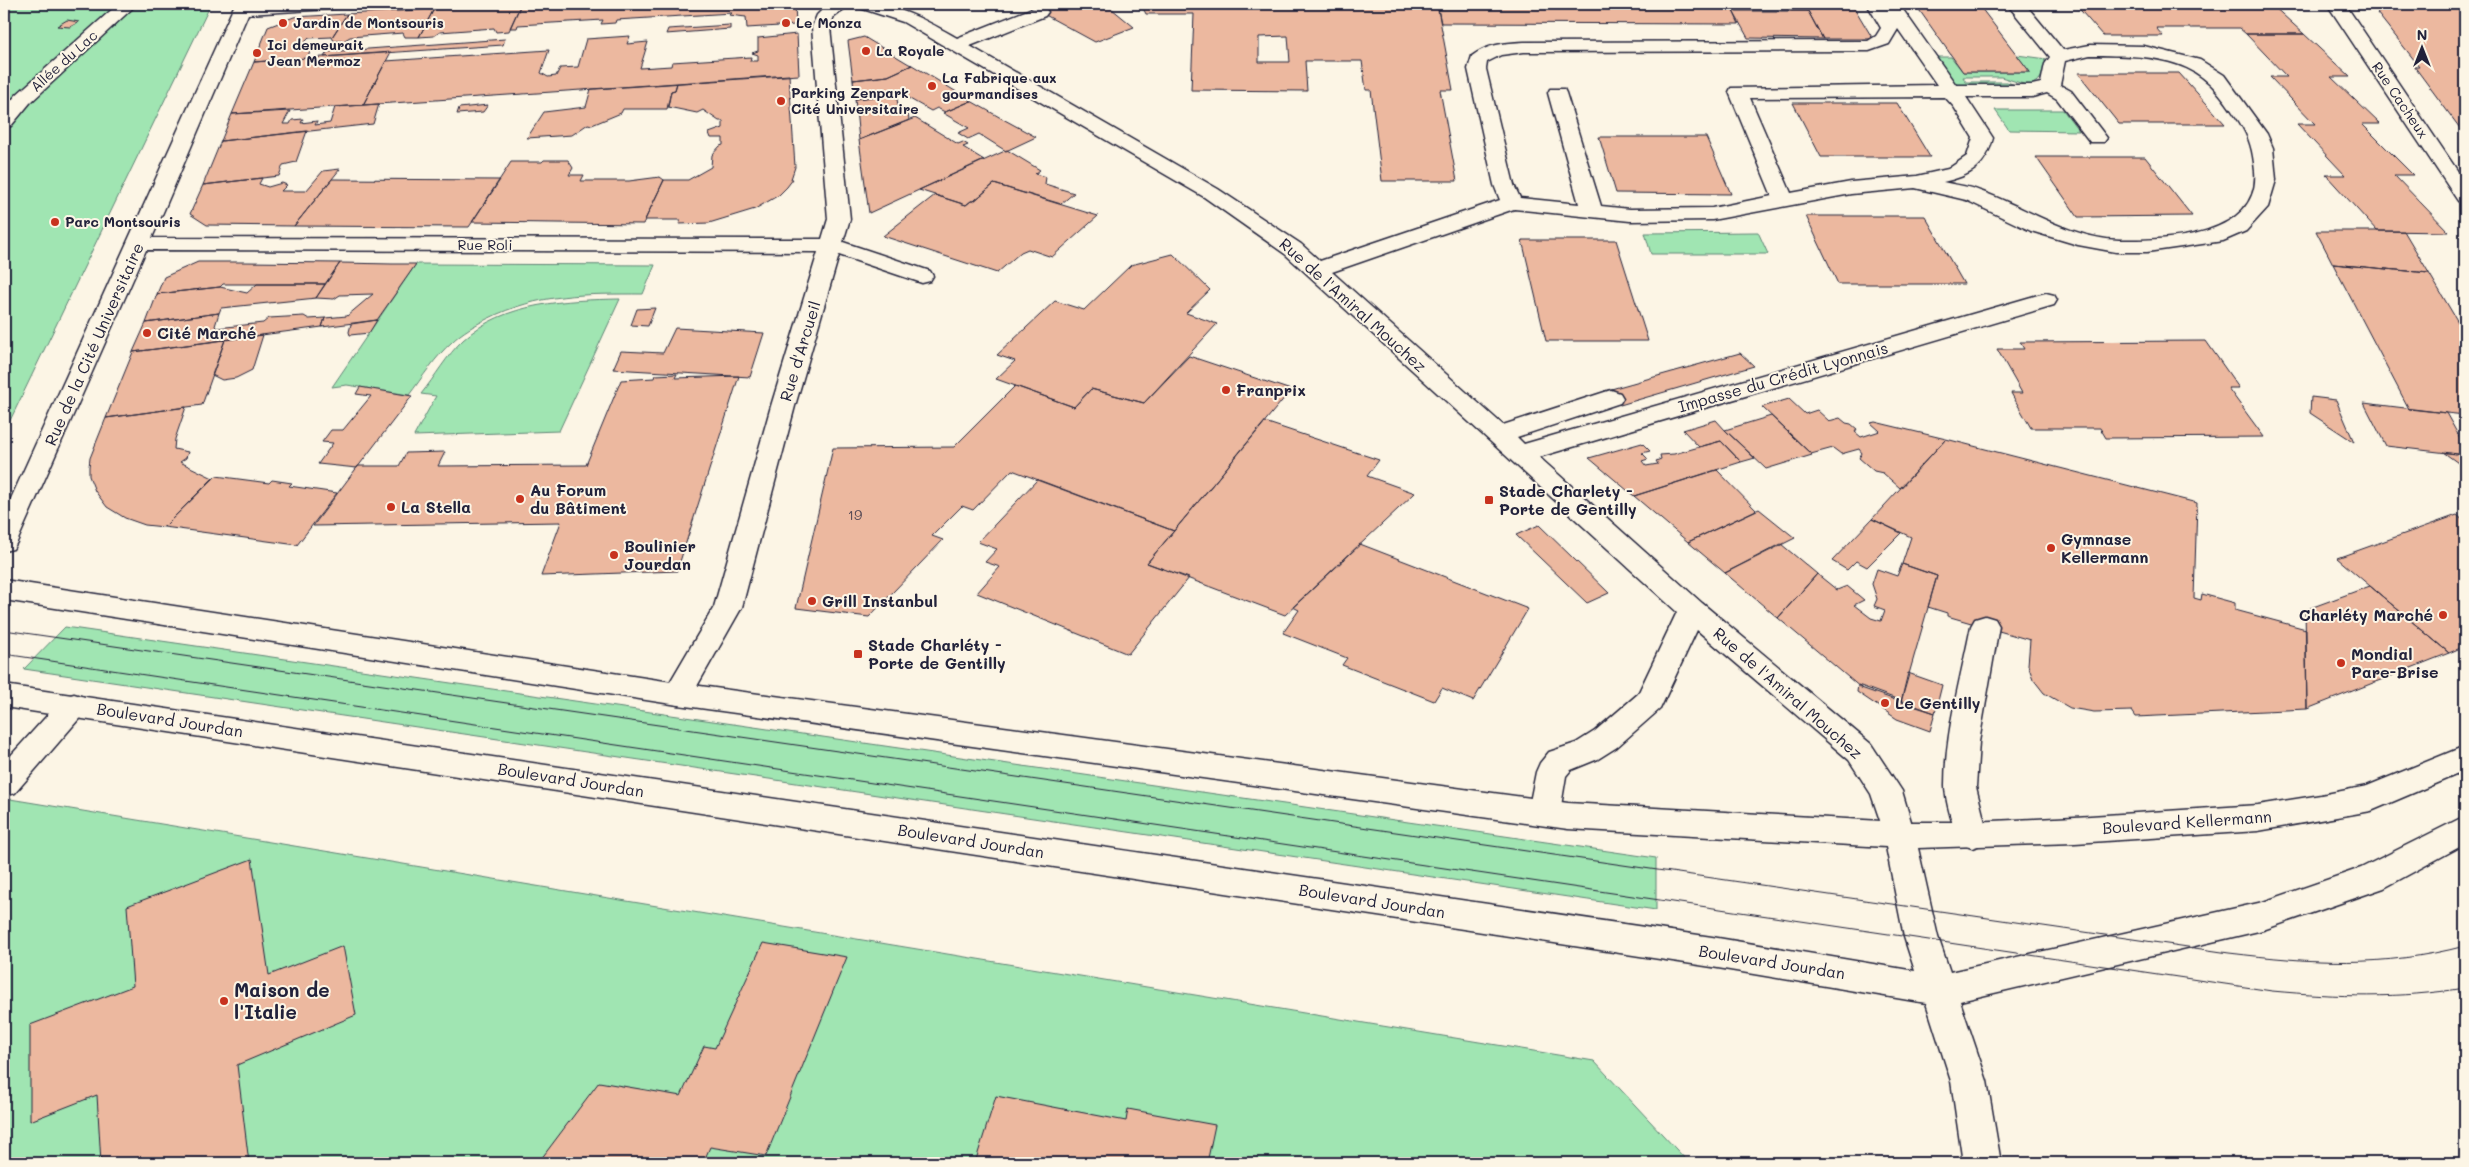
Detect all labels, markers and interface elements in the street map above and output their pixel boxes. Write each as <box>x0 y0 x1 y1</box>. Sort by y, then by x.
place label: Jardin de Montsouris <box>293 13 444 32</box>
place label: Le Monza <box>796 13 862 32</box>
marker: Jardin de Montsouris <box>277 17 289 29</box>
marker: Le Monza <box>780 17 792 29</box>
north arrow <box>2396 22 2446 72</box>
text: N <box>2417 25 2427 44</box>
street label: Allée du Lac <box>26 26 101 96</box>
place label: Ici demeurait Jean Mermoz <box>267 35 364 70</box>
place label: La Royale <box>876 41 944 60</box>
marker: La Royale <box>860 45 872 57</box>
marker: Ici demeurait Jean Mermoz <box>251 47 263 59</box>
street label: Rue Cacheux <box>2368 58 2433 142</box>
place label: La Fabrique aux gourmandises <box>942 68 1057 103</box>
marker: La Fabrique aux gourmandises <box>926 80 938 92</box>
place label: Parking Zenpark Cité Universitaire <box>791 83 919 118</box>
marker: Parking Zenpark Cité Universitaire <box>775 95 787 107</box>
place label: Parc Montsouris <box>65 212 181 231</box>
marker: Parc Montsouris <box>49 216 61 228</box>
street label: Rue de l'Amiral Mouchez <box>1275 233 1431 376</box>
street label: Rue Roli <box>458 235 512 254</box>
street label: Rue de la Cité Universitaire <box>39 239 148 449</box>
street label: Rue d'Arcueil <box>774 298 825 404</box>
place label: Cité Marché <box>157 322 256 343</box>
marker: Cité Marché <box>141 327 153 339</box>
street label: Impasse du Crédit Lyonnais <box>1675 336 1890 417</box>
place label: Franprix <box>1236 379 1306 400</box>
marker: Franprix <box>1220 384 1232 396</box>
place label: Au Forum du Bâtiment <box>530 479 627 518</box>
place label: Stade Charlety - Porte de Gentilly <box>1499 480 1637 519</box>
marker: Au Forum du Bâtiment <box>514 493 526 505</box>
marker: Stade Charlety - Porte de Gentilly <box>1483 494 1495 506</box>
place label: La Stella <box>401 496 471 517</box>
marker: La Stella <box>385 501 397 513</box>
house number: 19 <box>848 505 862 524</box>
place label: Gymnase Kellermann <box>2061 528 2148 567</box>
place label: Boulinier Jourdan <box>624 535 696 574</box>
marker: Gymnase Kellermann <box>2045 542 2057 554</box>
marker: Boulinier Jourdan <box>608 549 620 561</box>
place label: Grill Instanbul <box>822 590 938 611</box>
marker: Grill Instanbul <box>806 595 818 607</box>
place label: Charléty Marché <box>2299 604 2433 625</box>
marker: Charléty Marché <box>2437 609 2449 621</box>
street label: Rue de l'Amiral Mouchez <box>1709 622 1867 763</box>
place label: Stade Charléty - Porte de Gentilly <box>868 634 1006 673</box>
place label: Mondial Pare-Brise <box>2351 643 2439 682</box>
marker: Stade Charléty - Porte de Gentilly <box>852 648 864 660</box>
marker: Mondial Pare-Brise <box>2335 657 2347 669</box>
place label: Le Gentilly <box>1895 692 1981 713</box>
marker: Le Gentilly <box>1879 697 1891 709</box>
street label: Boulevard Jourdan <box>95 698 245 741</box>
street label: Boulevard Jourdan <box>496 758 646 801</box>
street label: Boulevard Kellermann <box>2102 805 2272 838</box>
street label: Boulevard Jourdan <box>896 819 1046 862</box>
street label: Boulevard Jourdan <box>1297 879 1447 922</box>
street label: Boulevard Jourdan <box>1697 940 1847 983</box>
place label: Maison de l'Italie <box>234 977 330 1024</box>
marker: Maison de l'Italie <box>218 995 230 1007</box>

